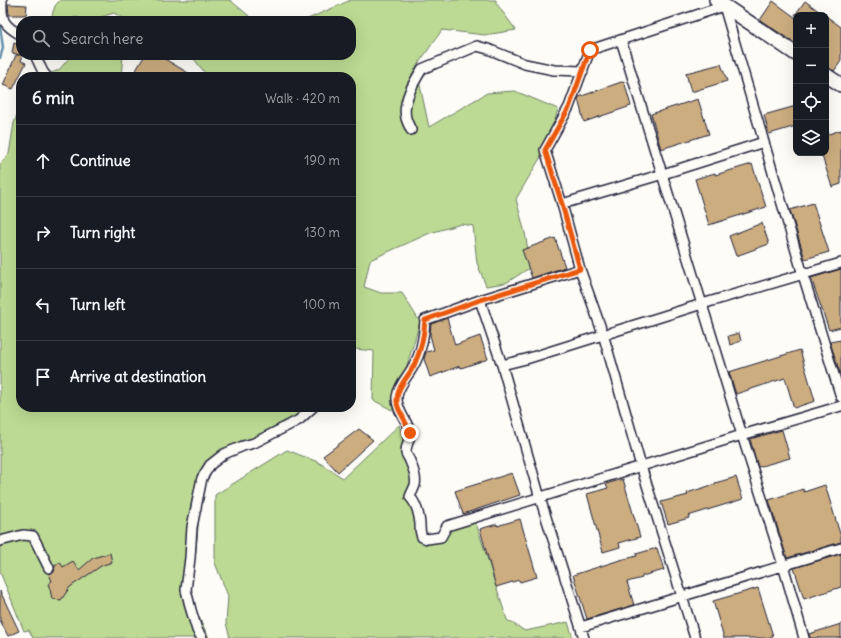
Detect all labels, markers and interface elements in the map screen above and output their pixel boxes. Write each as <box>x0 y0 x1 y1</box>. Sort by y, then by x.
map controls <box>793 12 829 156</box>
button: + <box>793 12 829 48</box>
search box <box>16 16 356 60</box>
icon: search <box>30 27 52 49</box>
text: Search here <box>62 29 143 48</box>
route start <box>581 41 599 59</box>
button: − <box>793 48 829 84</box>
button: locate <box>793 84 829 120</box>
text: 6 min <box>32 87 74 109</box>
text: Walk · 420 m <box>265 90 340 107</box>
button: layers <box>793 120 829 156</box>
icon: ahead <box>32 150 54 172</box>
text: Continue <box>70 151 131 170</box>
text: 190 m <box>304 152 340 169</box>
icon: right <box>32 222 54 244</box>
text: Turn right <box>70 223 135 242</box>
text: 130 m <box>304 224 340 241</box>
icon: left <box>32 294 54 316</box>
text: Turn left <box>70 295 125 314</box>
text: 100 m <box>303 296 340 313</box>
icon: arrive <box>32 366 54 388</box>
text: Arrive at destination <box>70 367 206 386</box>
route end <box>401 424 419 442</box>

